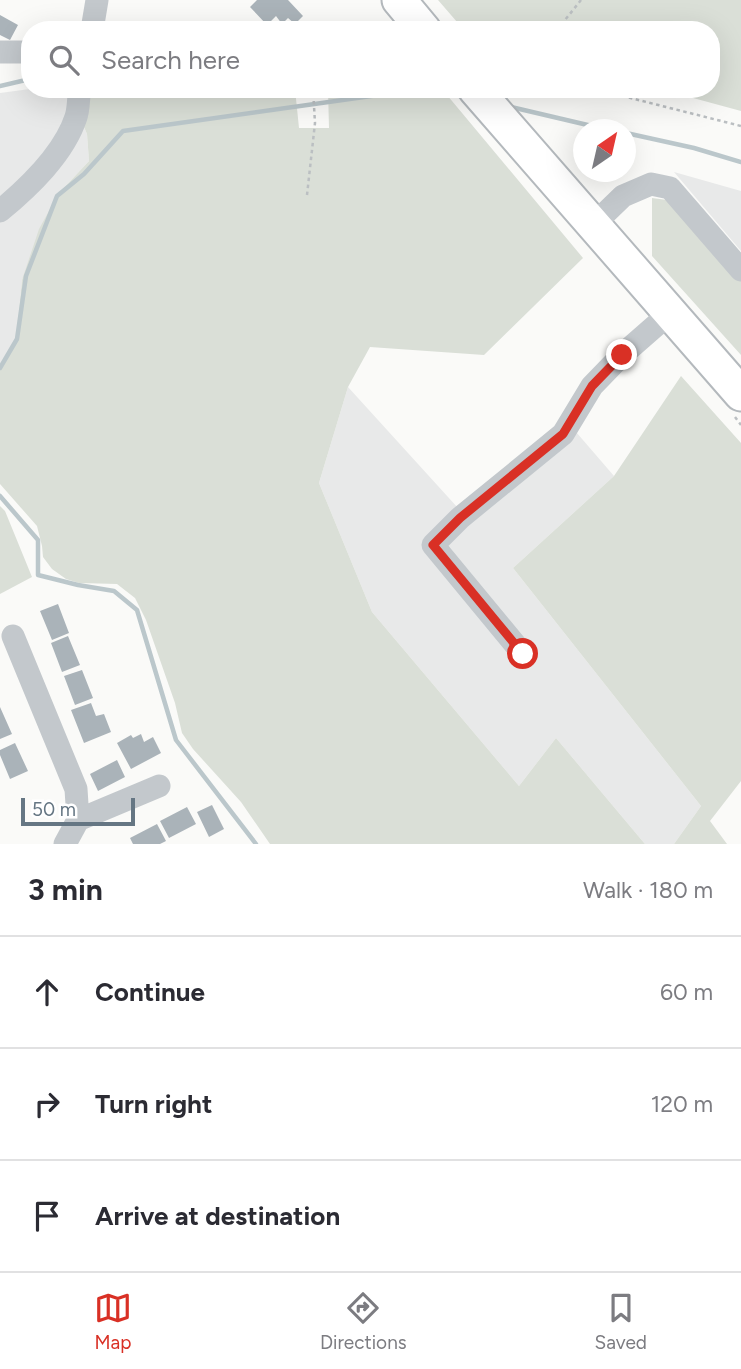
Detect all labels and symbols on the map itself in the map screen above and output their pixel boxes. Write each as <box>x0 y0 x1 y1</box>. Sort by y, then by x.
north arrow <box>573 119 636 182</box>
route end <box>606 339 637 370</box>
route start <box>507 638 538 669</box>
scale bar <box>21 795 135 827</box>

